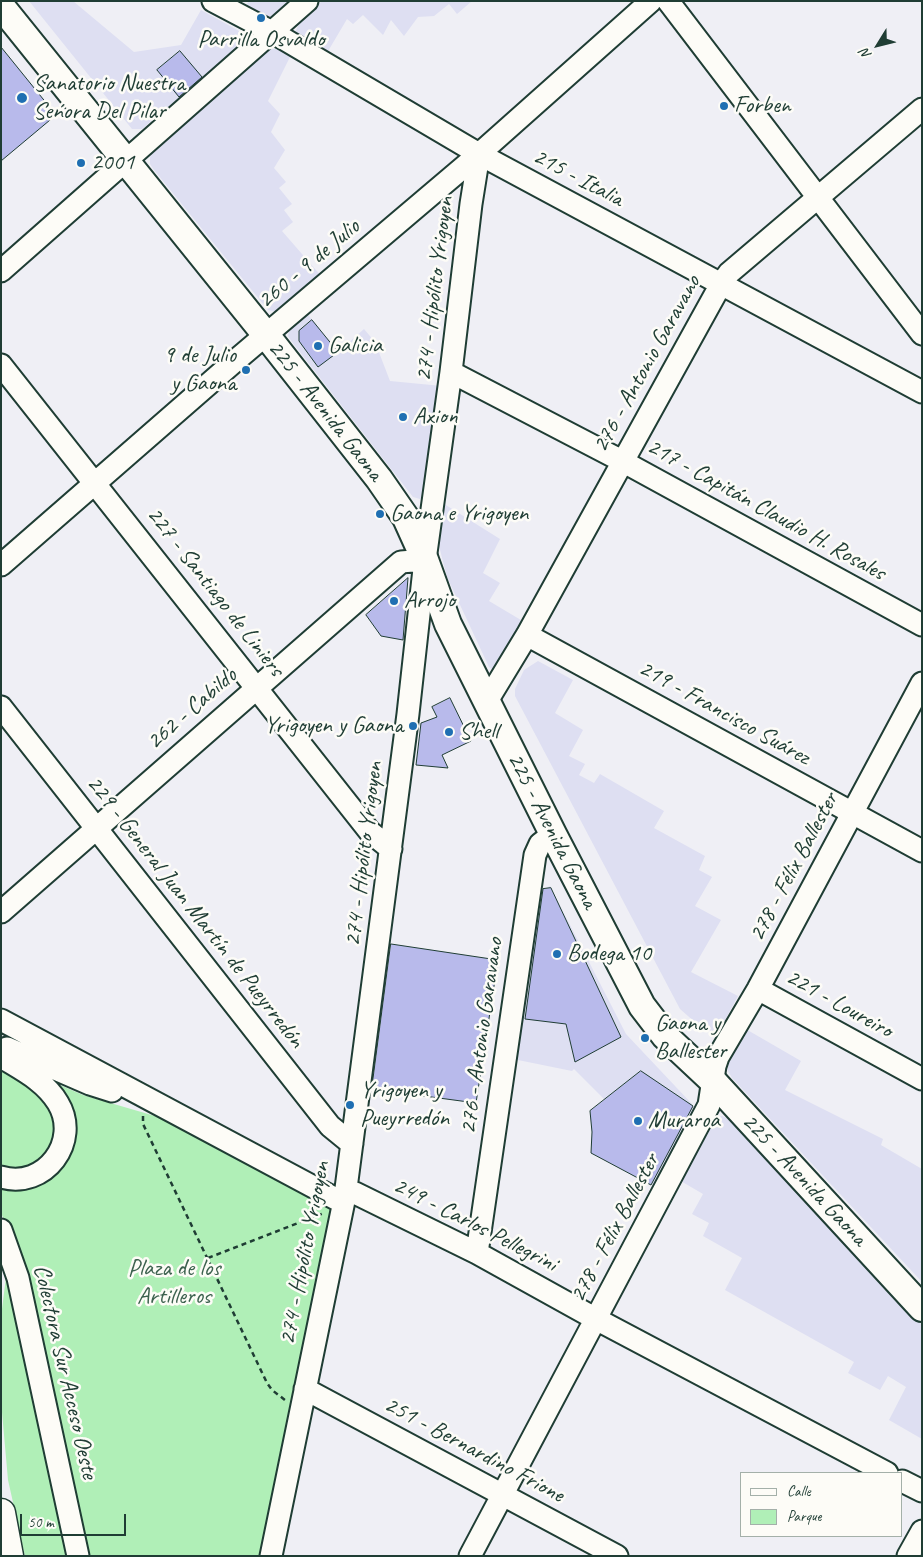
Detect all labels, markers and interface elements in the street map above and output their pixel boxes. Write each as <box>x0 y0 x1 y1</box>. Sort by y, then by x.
marker: Parrilla Osvaldo <box>255 12 267 24</box>
north arrow <box>853 20 903 70</box>
place label: Parrilla Osvaldo <box>198 26 324 54</box>
text: N <box>856 46 875 63</box>
place label: Sanatorio Nuestra Seńora Del Pilar <box>33 70 185 126</box>
marker: Sanatorio Nuestra Seńora Del Pilar <box>15 91 29 105</box>
place label: Forben <box>734 92 791 120</box>
marker: Forben <box>718 100 730 112</box>
street label: 215 - Italia <box>528 142 628 214</box>
place label: 2001 <box>91 149 134 177</box>
marker: 2001 <box>75 157 87 169</box>
street label: 274 - Hipólito Yrigoyen <box>409 195 461 383</box>
street label: 260 - 9 de Julio <box>252 213 366 315</box>
street label: 276 - Antonio Garavano <box>586 270 708 458</box>
place label: Galicia <box>328 332 382 360</box>
street label: 225 - Avenida Gaona <box>261 335 389 487</box>
marker: Galicia <box>312 340 324 352</box>
place label: 9 de Julio y Gaona <box>163 342 236 398</box>
marker: 9 de Julio y Gaona <box>240 364 252 376</box>
place label: Axion <box>413 403 458 431</box>
marker: Axion <box>397 411 409 423</box>
street label: 217 - Capitán Claudio H. Rosales <box>642 432 890 588</box>
place label: Gaona e Yrigoyen <box>390 500 528 528</box>
street label: 227 - Santiago de Liniers <box>140 501 290 683</box>
marker: Gaona e Yrigoyen <box>374 508 386 520</box>
place label: Arrojo <box>404 587 455 615</box>
marker: Arrojo <box>388 595 400 607</box>
street label: 219 - Francisco Suárez <box>633 654 815 772</box>
street label: 262 - Cabildo <box>141 662 243 756</box>
place label: Yrigoyen y Gaona <box>264 712 403 740</box>
place label: Shell <box>459 718 498 746</box>
marker: Yrigoyen y Gaona <box>407 720 419 732</box>
marker: Shell <box>443 726 455 738</box>
street label: 225 - Avenida Gaona <box>500 748 604 914</box>
street label: 274 - Hipólito Yrigoyen <box>338 760 390 948</box>
street label: 229 - General Juan Martín de Pueyrredón <box>80 770 310 1054</box>
street label: 278 - Félix Ballester <box>743 788 845 946</box>
street label: 276 - Antonio Garavano <box>454 936 510 1136</box>
place label: Bodega 10 <box>567 940 651 968</box>
marker: Bodega 10 <box>551 948 563 960</box>
street label: 221 - Loureiro <box>781 963 897 1045</box>
place label: Gaona y Ballester <box>655 1010 726 1066</box>
marker: Gaona y Ballester <box>639 1032 651 1044</box>
place label: Yrigoyen y Pueyrredón <box>360 1077 449 1133</box>
marker: Yrigoyen y Pueyrredón <box>344 1099 356 1111</box>
place label: Muraroa <box>648 1107 720 1135</box>
street label: 225 - Avenida Gaona <box>735 1108 873 1252</box>
marker: Muraroa <box>632 1115 644 1127</box>
street label: 278 - Félix Ballester <box>564 1149 666 1307</box>
street label: 274 - Hipólito Yrigoyen <box>273 1159 337 1347</box>
street label: 249 - Carlos Pellegrini <box>388 1171 562 1279</box>
park label: Plaza de los Artilleros <box>128 1255 220 1311</box>
street label: Colectora Sur Acceso Oeste <box>26 1262 104 1482</box>
street label: 251 - Bernardino Frione <box>379 1390 569 1510</box>
legend <box>740 1472 903 1537</box>
text: Calle <box>787 1482 811 1501</box>
scale bar <box>22 1504 129 1536</box>
text: Parque <box>787 1507 821 1526</box>
text: 50 m <box>28 1513 54 1532</box>

